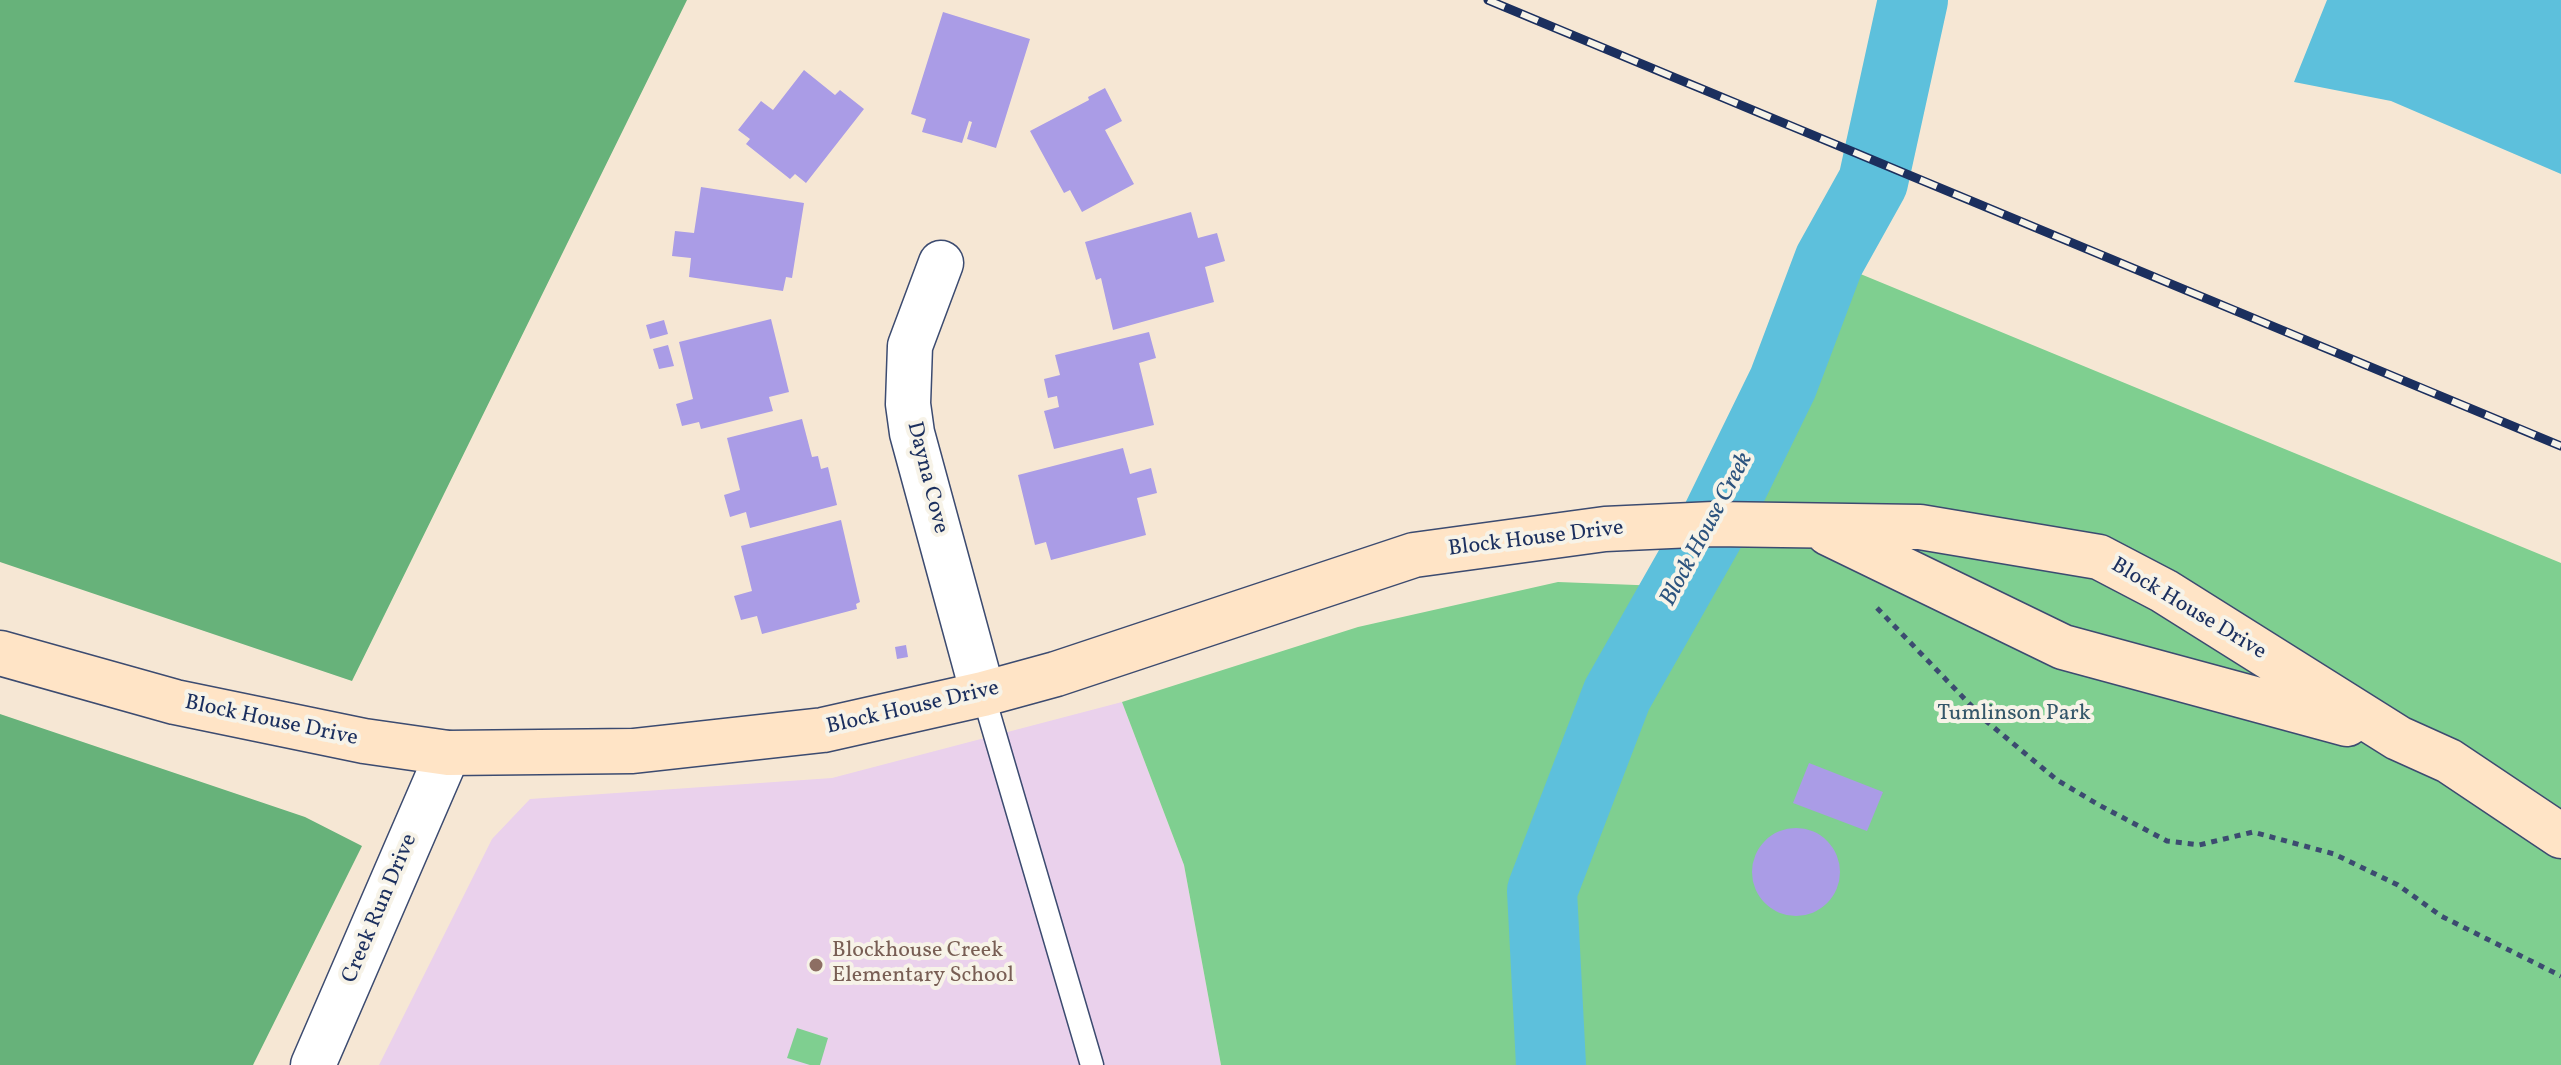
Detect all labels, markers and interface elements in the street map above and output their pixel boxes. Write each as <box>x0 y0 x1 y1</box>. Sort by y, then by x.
street label: Dayna Cove <box>899 419 953 537</box>
water label: Block House Creek <box>1655 448 1761 612</box>
street label: Block House Drive <box>1447 516 1625 564</box>
street label: Block House Drive <box>2106 553 2270 667</box>
street label: Block House Drive <box>824 676 1002 742</box>
street label: Block House Drive <box>182 691 360 753</box>
park label: Tumlinson Park <box>1937 702 2091 728</box>
street label: Creek Run Drive <box>338 830 424 988</box>
place label: Blockhouse Creek Elementary School <box>832 939 1014 990</box>
marker: Blockhouse Creek Elementary School <box>807 956 825 974</box>

